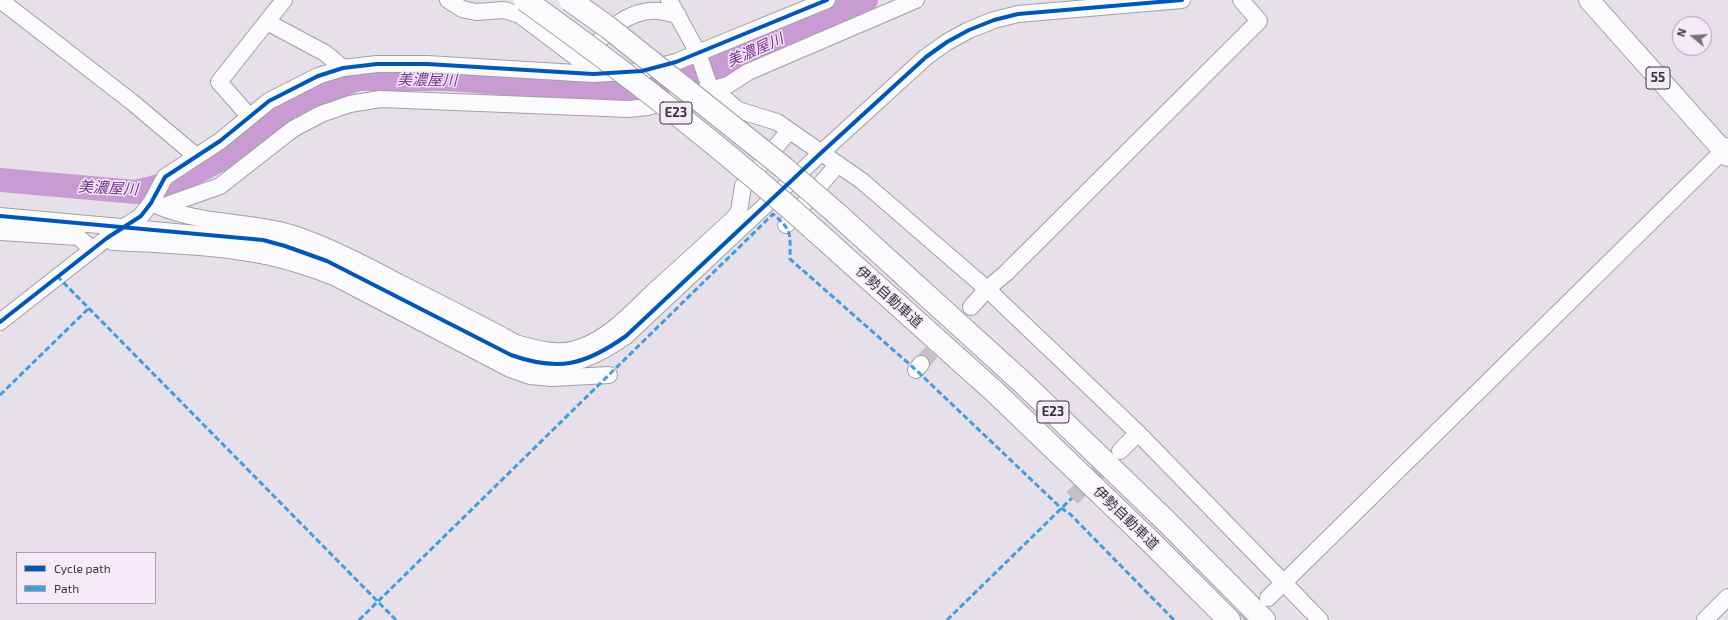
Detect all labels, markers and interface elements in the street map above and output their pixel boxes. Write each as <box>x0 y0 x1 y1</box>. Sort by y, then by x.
north arrow <box>1672 16 1712 56</box>
text: N <box>1674 27 1688 38</box>
water label: 美濃屋川 <box>724 30 786 70</box>
road number: 55 <box>1646 67 1670 89</box>
water label: 美濃屋川 <box>397 70 457 90</box>
road number: E23 <box>660 102 692 124</box>
water label: 美濃屋川 <box>78 177 138 199</box>
street label: 伊勢自動車道 <box>852 263 926 331</box>
road number: E23 <box>1037 401 1069 423</box>
street label: 伊勢自動車道 <box>1090 483 1162 553</box>
legend <box>16 552 156 604</box>
text: Cycle path <box>54 561 111 575</box>
text: Path <box>54 581 79 595</box>

